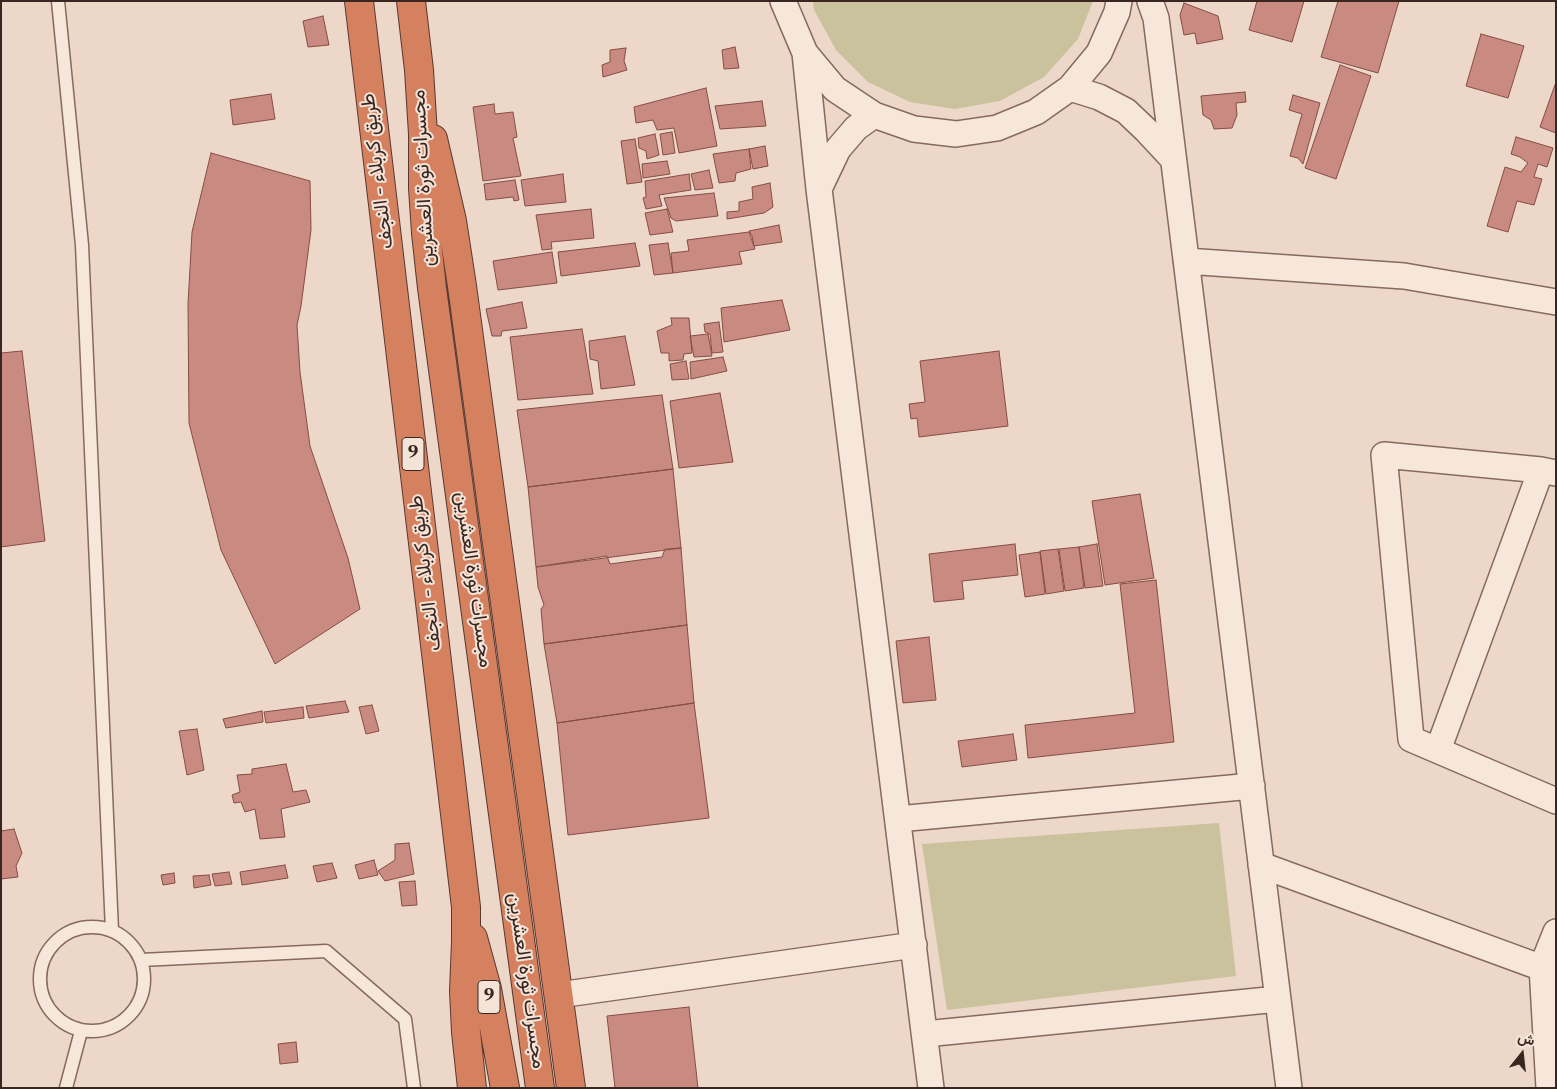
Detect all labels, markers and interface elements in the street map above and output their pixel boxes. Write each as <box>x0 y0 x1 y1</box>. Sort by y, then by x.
street label: مجسرات ثورة العشرين <box>408 89 442 267</box>
street label: طريق کربلاء - النجف <box>358 92 400 250</box>
road number: 9 <box>402 438 424 470</box>
street label: مجسرات ثورة العشرين <box>448 491 496 669</box>
street label: طريق کربلاء - النجف <box>406 494 448 652</box>
street label: مجسرات ثورة العشرين <box>501 892 549 1070</box>
road number: 9 <box>478 980 500 1014</box>
text: ش <box>1515 1027 1537 1052</box>
north arrow <box>1497 1029 1547 1079</box>

